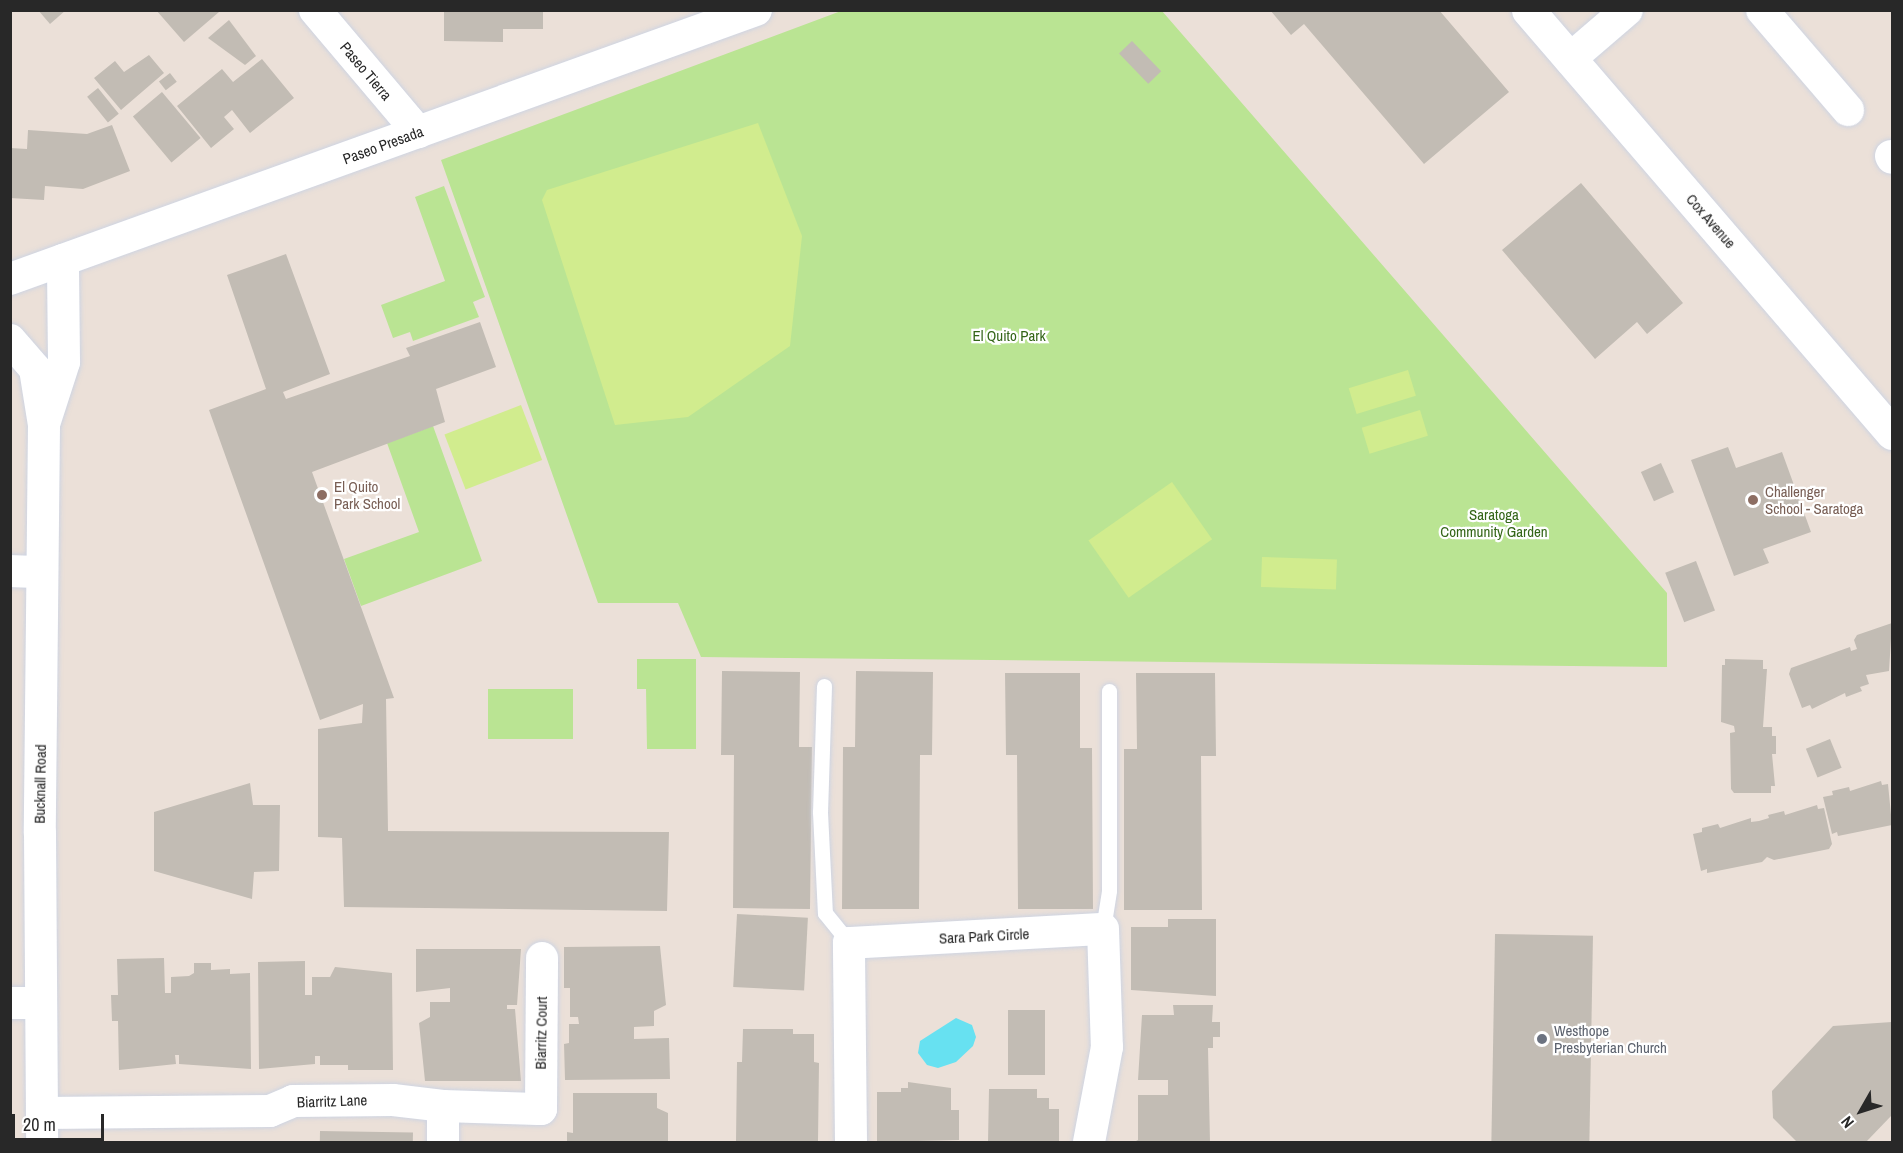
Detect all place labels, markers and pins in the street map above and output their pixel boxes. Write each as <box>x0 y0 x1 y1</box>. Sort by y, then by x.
place label: El Quito Park School <box>334 477 400 512</box>
place label: Challenger School - Saratoga <box>1765 482 1863 517</box>
marker: El Quito Park School <box>315 488 329 502</box>
marker: Challenger School - Saratoga <box>1746 493 1760 507</box>
place label: Westhope Presbyterian Church <box>1554 1021 1667 1056</box>
marker: Westhope Presbyterian Church <box>1535 1032 1549 1046</box>

